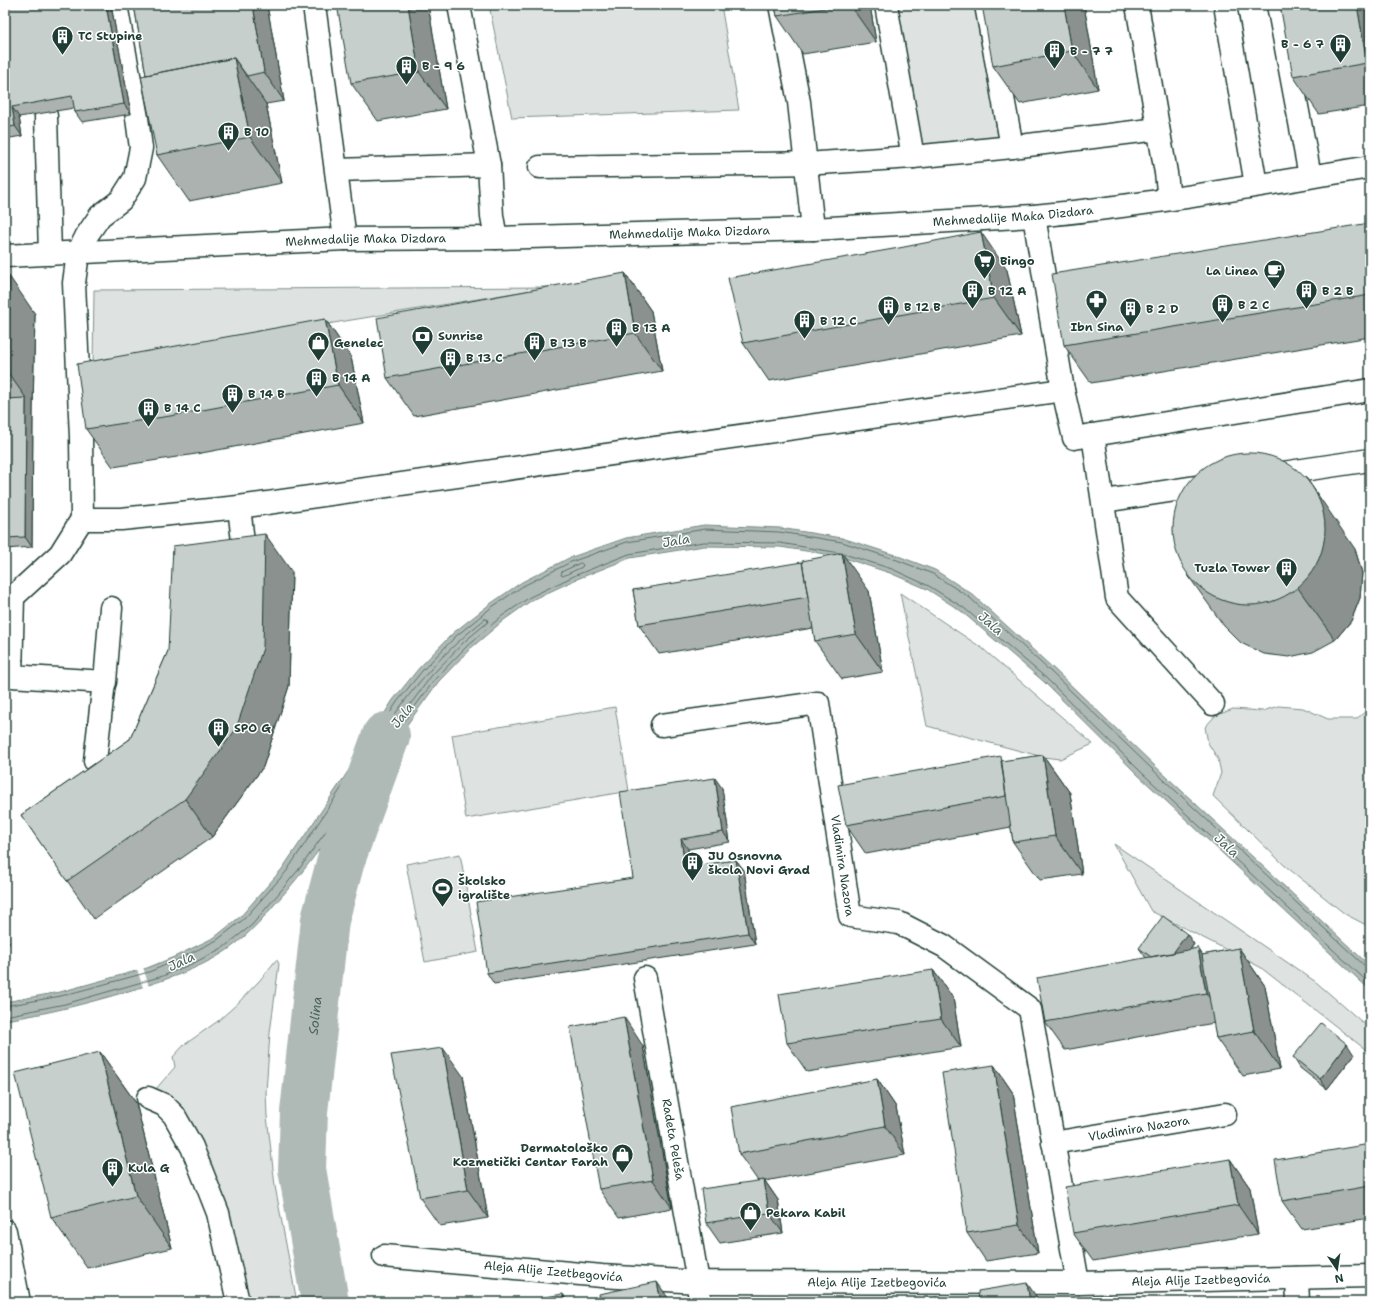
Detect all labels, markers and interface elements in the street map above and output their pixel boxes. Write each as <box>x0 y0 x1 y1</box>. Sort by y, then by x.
building icon: TC Stupine <box>50 23 76 56</box>
place label: TC Stupine <box>78 28 142 44</box>
building icon: B - 6 7 <box>1327 31 1353 64</box>
place label: B - 6 7 <box>1281 36 1325 52</box>
building icon: B - 7 7 <box>1042 38 1068 71</box>
place label: B - 7 7 <box>1070 43 1113 59</box>
building icon: B - 9 6 <box>394 53 420 86</box>
place label: B - 9 6 <box>422 58 465 74</box>
building icon: B 10 <box>215 119 241 152</box>
place label: B 10 <box>244 124 269 140</box>
street label: Mehmedalije Maka Dizdara <box>932 202 1095 230</box>
street label: Mehmedalije Maka Dizdara <box>609 222 771 243</box>
street label: Mehmedalije Maka Dizdara <box>285 230 447 250</box>
supermarket icon: Bingo <box>972 248 998 281</box>
place label: Bingo <box>1000 253 1035 269</box>
cafe icon: La Linea <box>1261 258 1287 291</box>
place label: La Linea <box>1206 263 1259 279</box>
building icon: B 12 A <box>960 278 986 311</box>
building icon: B 2 B <box>1293 278 1319 311</box>
place label: B 12 A <box>988 283 1026 299</box>
place label: B 2 B <box>1322 283 1354 299</box>
pharmacy icon: Ibn Sina <box>1084 287 1110 320</box>
building icon: B 2 C <box>1209 292 1235 325</box>
building icon: B 12 B <box>876 294 902 327</box>
building icon: B 2 D <box>1118 296 1144 329</box>
place label: B 2 C <box>1238 297 1270 313</box>
place label: B 12 B <box>904 299 941 315</box>
place label: B 2 D <box>1146 301 1179 317</box>
building icon: B 12 C <box>791 308 817 341</box>
place label: B 12 C <box>820 313 857 329</box>
building icon: B 13 A <box>604 315 630 348</box>
place label: Ibn Sina <box>1070 319 1124 335</box>
place label: B 13 A <box>632 320 671 336</box>
bank icon: Sunrise <box>410 323 436 356</box>
place label: Sunrise <box>438 328 483 344</box>
shop icon: Genelec <box>306 330 332 363</box>
building icon: B 13 B <box>522 330 548 363</box>
place label: Genelec <box>334 335 383 351</box>
place label: B 13 B <box>550 335 587 351</box>
building icon: B 13 C <box>438 345 464 378</box>
place label: B 13 C <box>466 350 503 366</box>
building icon: B 14 A <box>303 365 329 398</box>
place label: B 14 A <box>332 370 371 386</box>
building icon: B 14 B <box>219 381 245 414</box>
place label: B 14 B <box>248 386 285 402</box>
building icon: B 14 C <box>136 395 162 428</box>
place label: B 14 C <box>164 400 201 416</box>
water label: Jala <box>661 530 691 551</box>
building icon: Tuzla Tower <box>1273 555 1299 588</box>
place label: Tuzla Tower <box>1194 560 1271 576</box>
water label: Jala <box>975 608 1007 639</box>
water label: Jala <box>387 699 418 732</box>
building icon: SPO G <box>206 715 232 748</box>
place label: SPO G <box>234 720 271 736</box>
street label: Vladimira Nazora <box>827 814 858 918</box>
water label: Jala <box>1211 830 1243 861</box>
place label: JU Osnovna škola Novi Grad <box>708 848 810 878</box>
building icon: JU Osnovna škola Novi Grad <box>680 850 706 883</box>
place label: Školsko igralište <box>458 873 510 903</box>
sports icon: Školsko igralište <box>429 875 455 908</box>
water label: Jala <box>165 948 197 975</box>
water label: Solina <box>304 996 326 1036</box>
street label: Radeta Peleša <box>658 1097 688 1182</box>
street label: Vladimira Nazora <box>1087 1112 1191 1145</box>
place label: Dermatološko Kozmetički Centar Farah <box>453 1140 608 1170</box>
shop icon: Dermatološko Kozmetički Centar Farah <box>610 1142 636 1175</box>
building icon: Kula G <box>99 1155 125 1188</box>
place label: Kula G <box>128 1160 170 1176</box>
shop icon: Pekara Kabil <box>738 1200 764 1233</box>
place label: Pekara Kabil <box>766 1205 846 1221</box>
north arrow <box>1317 1249 1357 1289</box>
street label: Aleja Alije Izetbegovića <box>483 1257 624 1285</box>
street label: Aleja Alije Izetbegovića <box>1131 1270 1271 1290</box>
text: N <box>1333 1270 1345 1287</box>
street label: Aleja Alije Izetbegovića <box>807 1274 947 1291</box>

